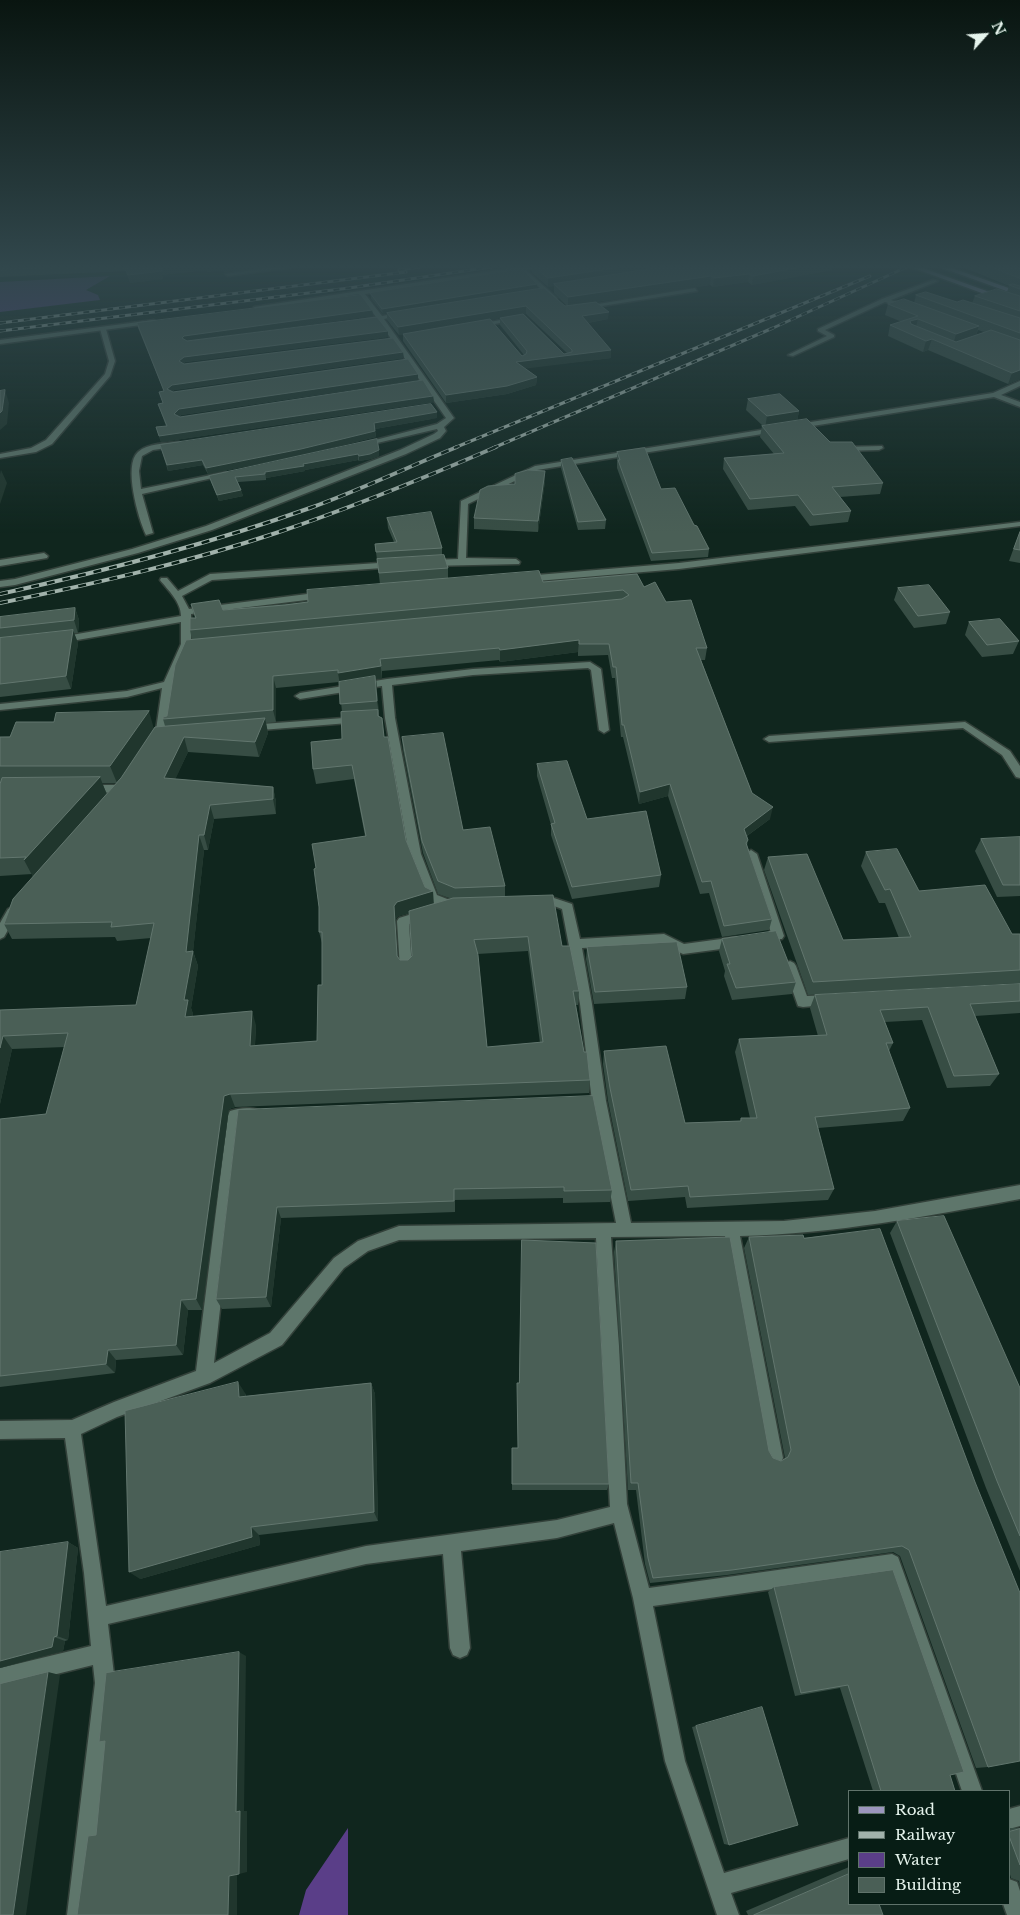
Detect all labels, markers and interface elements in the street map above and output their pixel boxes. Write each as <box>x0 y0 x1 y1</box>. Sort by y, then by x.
north arrow <box>960 10 1010 60</box>
text: N <box>988 19 1009 38</box>
legend <box>848 1790 1010 1905</box>
text: Road <box>895 1800 935 1819</box>
text: Railway <box>895 1825 955 1844</box>
text: Water <box>895 1850 941 1869</box>
text: Building <box>895 1875 961 1894</box>

